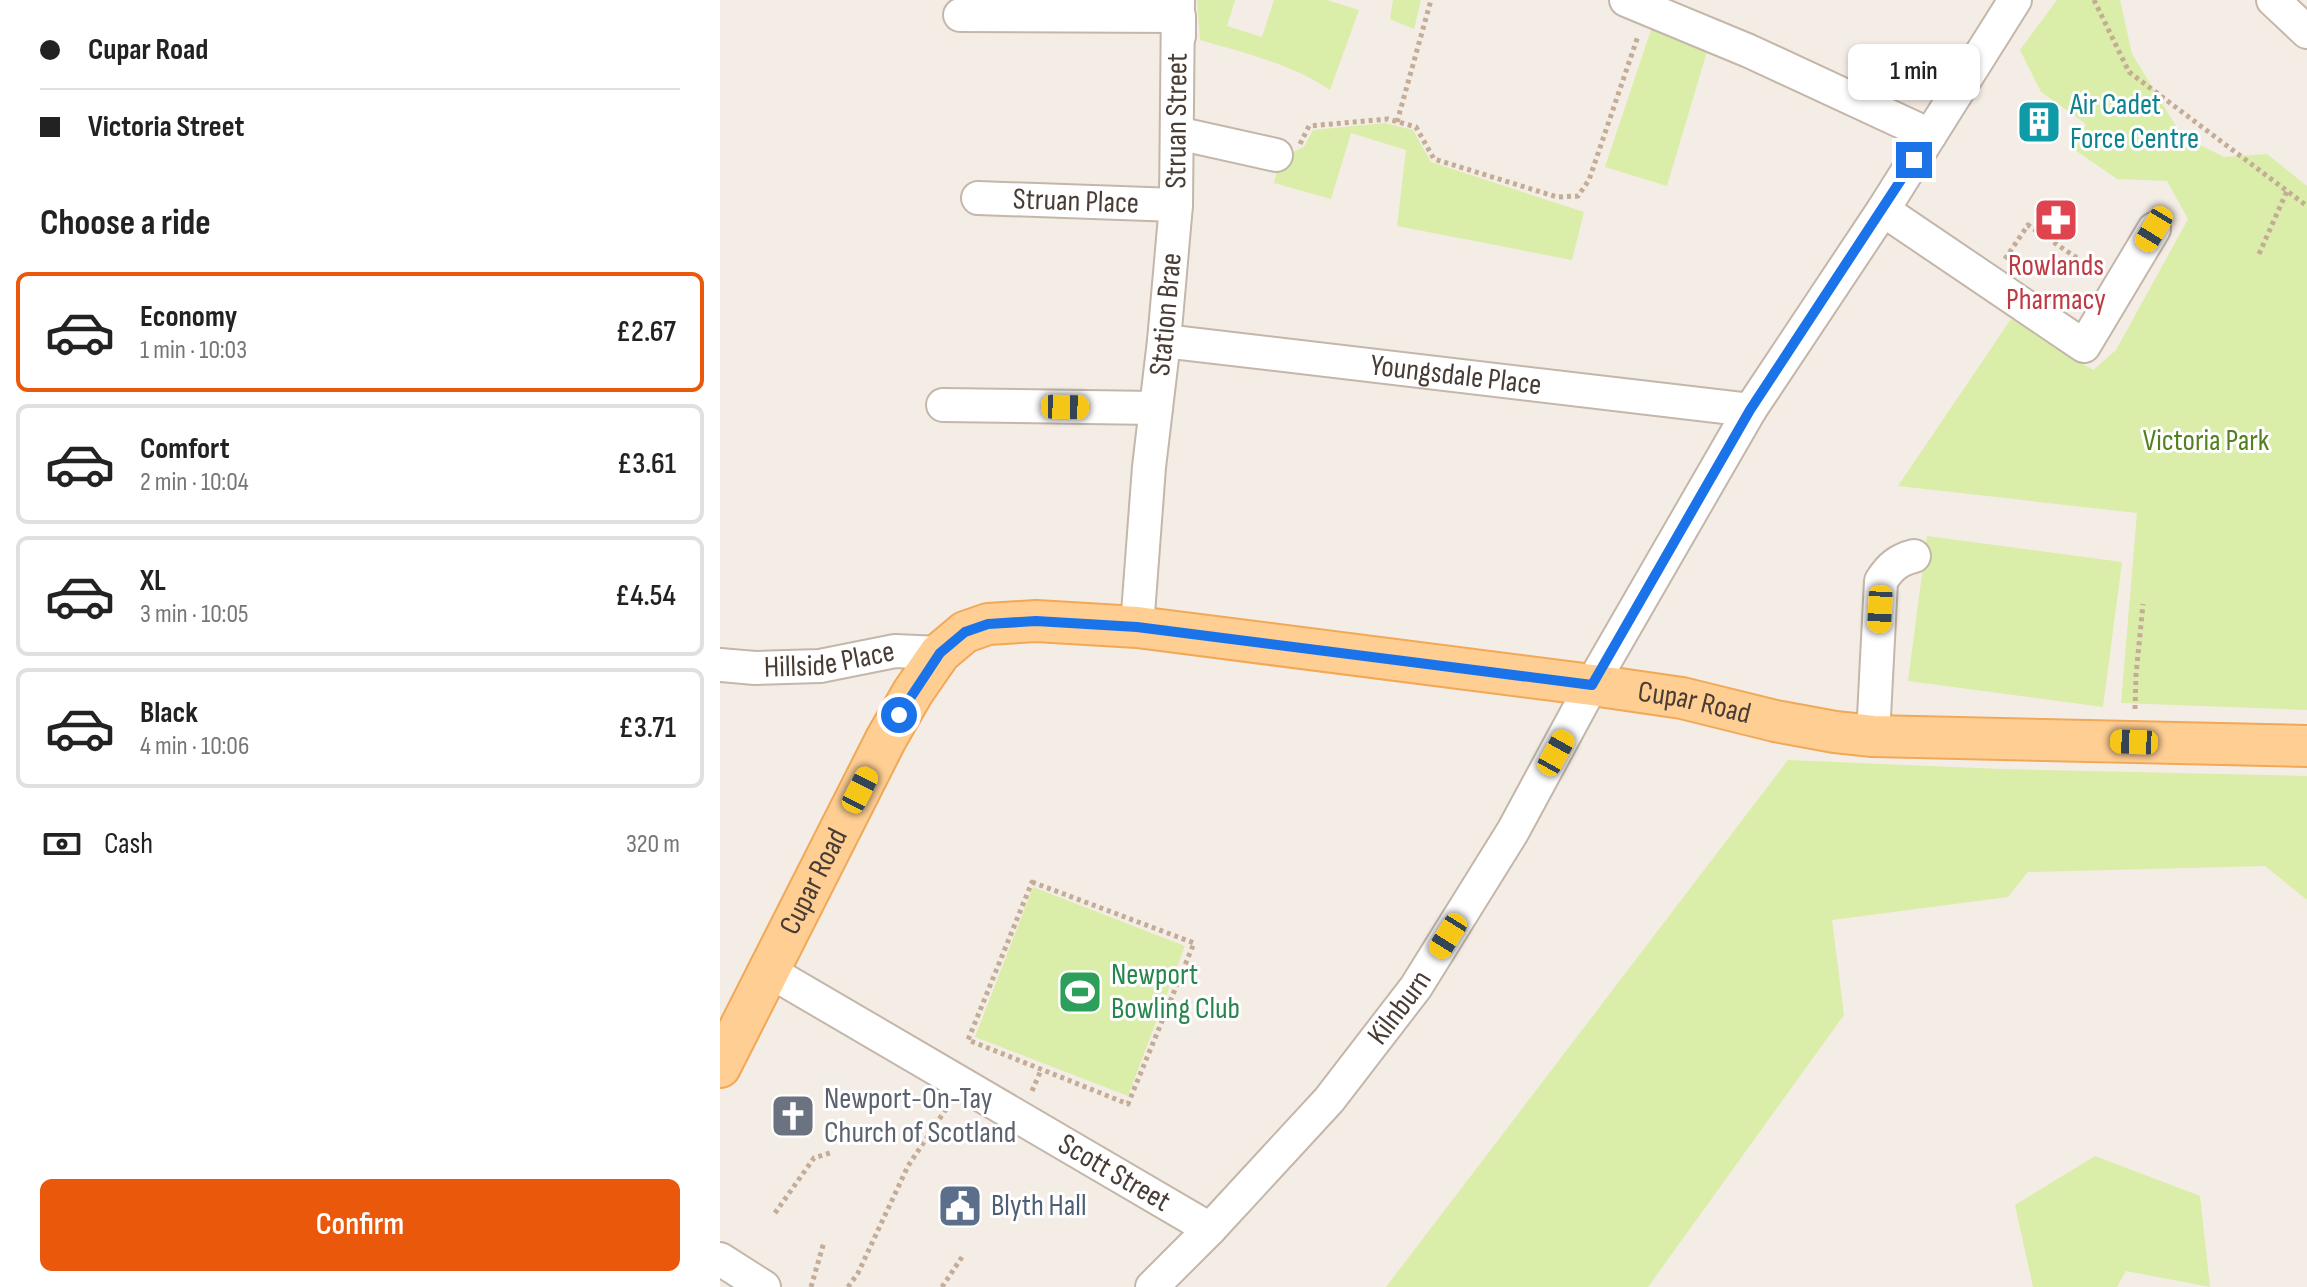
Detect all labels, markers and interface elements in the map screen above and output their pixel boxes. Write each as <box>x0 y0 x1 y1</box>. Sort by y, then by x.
text: Cupar Road <box>88 32 208 68</box>
callout: 1 min <box>1848 44 1980 100</box>
street label: Struan Street <box>1158 53 1195 189</box>
text: 1 min <box>1890 56 1938 87</box>
place label: Air Cadet Force Centre <box>2069 87 2199 157</box>
building icon: Air Cadet Force Centre <box>2015 98 2063 146</box>
text: Victoria Street <box>88 109 244 145</box>
route end <box>1896 142 1932 178</box>
street label: Struan Place <box>1012 181 1140 222</box>
pharmacy icon: Rowlands Pharmacy <box>2032 196 2080 244</box>
text: Choose a ride <box>40 202 211 245</box>
car <box>2131 202 2177 256</box>
place label: Rowlands Pharmacy <box>2006 248 2106 318</box>
street label: Station Brae <box>1142 251 1190 378</box>
icon: car <box>44 296 116 368</box>
text: Economy <box>140 299 237 335</box>
text: £2.67 <box>616 314 676 350</box>
text: 1 min · 10:03 <box>140 335 247 366</box>
street label: Youngsdale Place <box>1369 347 1543 403</box>
car <box>1041 395 1089 419</box>
park label: Victoria Park <box>2143 423 2270 459</box>
icon: car <box>44 428 116 500</box>
text: Comfort <box>140 431 230 467</box>
text: £3.61 <box>617 446 676 482</box>
text: 2 min · 10:04 <box>140 467 249 498</box>
icon: car <box>44 560 116 632</box>
text: XL <box>140 563 166 599</box>
text: £4.54 <box>615 578 676 614</box>
car <box>1867 584 1893 634</box>
text: 3 min · 10:05 <box>140 599 248 630</box>
street label: Hillside Place <box>764 634 898 686</box>
street label: Cupar Road <box>1636 674 1754 732</box>
icon: car <box>44 692 116 764</box>
text: Black <box>140 695 198 731</box>
route start <box>881 697 917 733</box>
text: £3.71 <box>618 710 676 746</box>
car <box>1534 726 1578 780</box>
car <box>2110 729 2158 755</box>
text: 4 min · 10:06 <box>140 731 249 762</box>
car <box>838 763 882 817</box>
icon: cash <box>40 822 84 866</box>
street label: Cupar Road <box>772 822 856 941</box>
text: Cash <box>104 826 153 862</box>
text: 320 m <box>626 829 680 860</box>
car <box>1425 909 1471 963</box>
place label: Newport Bowling Club <box>1111 957 1240 1027</box>
street label: Kilnburn <box>1360 964 1440 1052</box>
sports icon: Newport Bowling Club <box>1056 968 1104 1016</box>
place label: Newport-On-Tay Church of Scotland <box>824 1081 1016 1151</box>
church icon: Newport-On-Tay Church of Scotland <box>769 1092 817 1140</box>
street label: Scott Street <box>1052 1126 1177 1220</box>
button: Confirm <box>40 1179 680 1271</box>
public building icon: Blyth Hall <box>936 1182 984 1230</box>
place label: Blyth Hall <box>991 1188 1086 1224</box>

